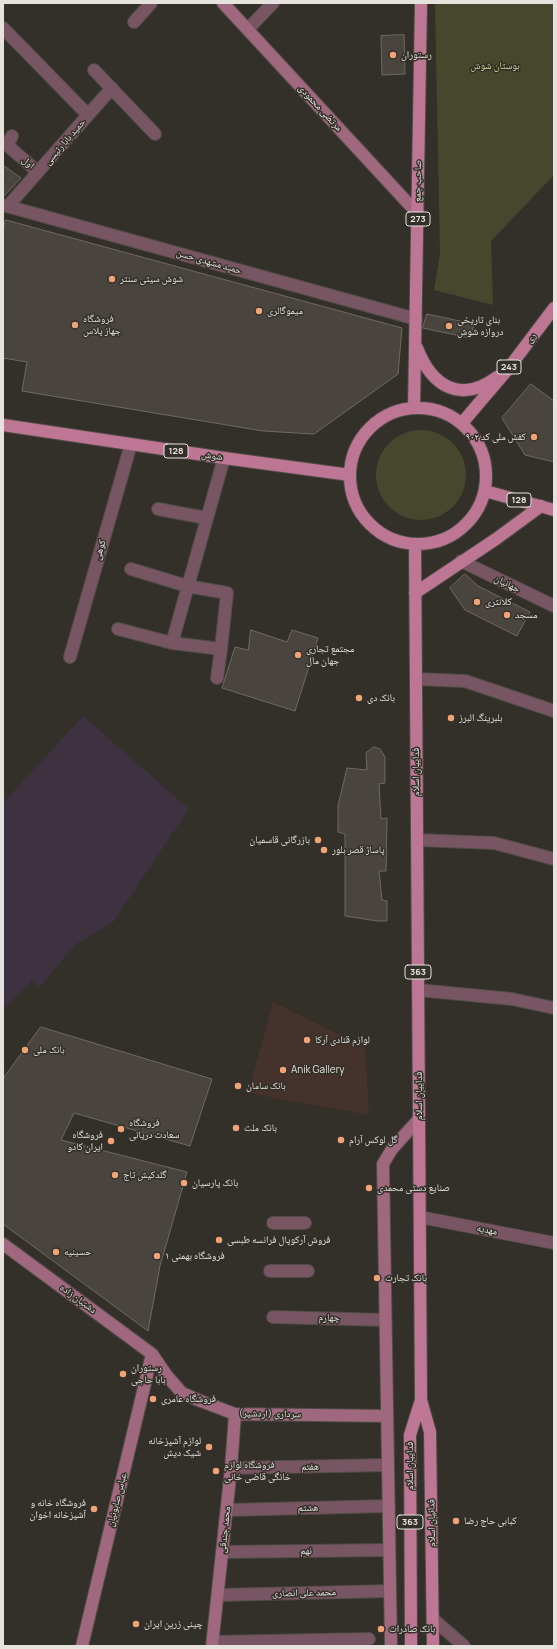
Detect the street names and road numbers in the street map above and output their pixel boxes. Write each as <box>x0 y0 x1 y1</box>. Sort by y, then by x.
street label: مرتضی محمودی <box>295 82 345 134</box>
street label: حمید بابا رئیسی <box>42 117 88 167</box>
street label: اول <box>19 154 37 172</box>
street label: صاحب جمع <box>412 160 424 202</box>
road number: 273 <box>406 212 430 226</box>
street label: حمید مشهدی حسن <box>175 247 243 277</box>
street label: ری <box>523 330 539 346</box>
road number: 243 <box>497 360 521 374</box>
road number: 128 <box>164 444 188 458</box>
street label: شوش <box>201 449 223 463</box>
road number: 128 <box>507 493 531 507</box>
street label: کوهی <box>91 538 109 562</box>
street label: جهانیان <box>492 573 522 595</box>
street label: فداییان اسلام <box>410 748 422 796</box>
road number: 363 <box>405 965 431 979</box>
street label: فداییان اسلام <box>413 1072 425 1120</box>
street label: مهدیه <box>476 1222 498 1238</box>
street label: دشتبان زاده <box>57 1282 99 1316</box>
street label: چهارم <box>318 1312 340 1324</box>
street label: سرداری (اردشیر) <box>239 1407 301 1421</box>
street label: فداییان اسلام <box>404 1442 416 1490</box>
street label: هفتم <box>301 1461 319 1473</box>
street label: عباس صابونیان <box>105 1472 129 1528</box>
street label: فدائیان اسلام <box>426 1499 438 1547</box>
street label: هشتم <box>298 1502 318 1514</box>
street label: محمد جندقی <box>217 1506 233 1554</box>
road number: 363 <box>397 1515 423 1529</box>
street label: نهم <box>300 1545 312 1557</box>
street label: محمد علی انصاری <box>272 1586 336 1600</box>

